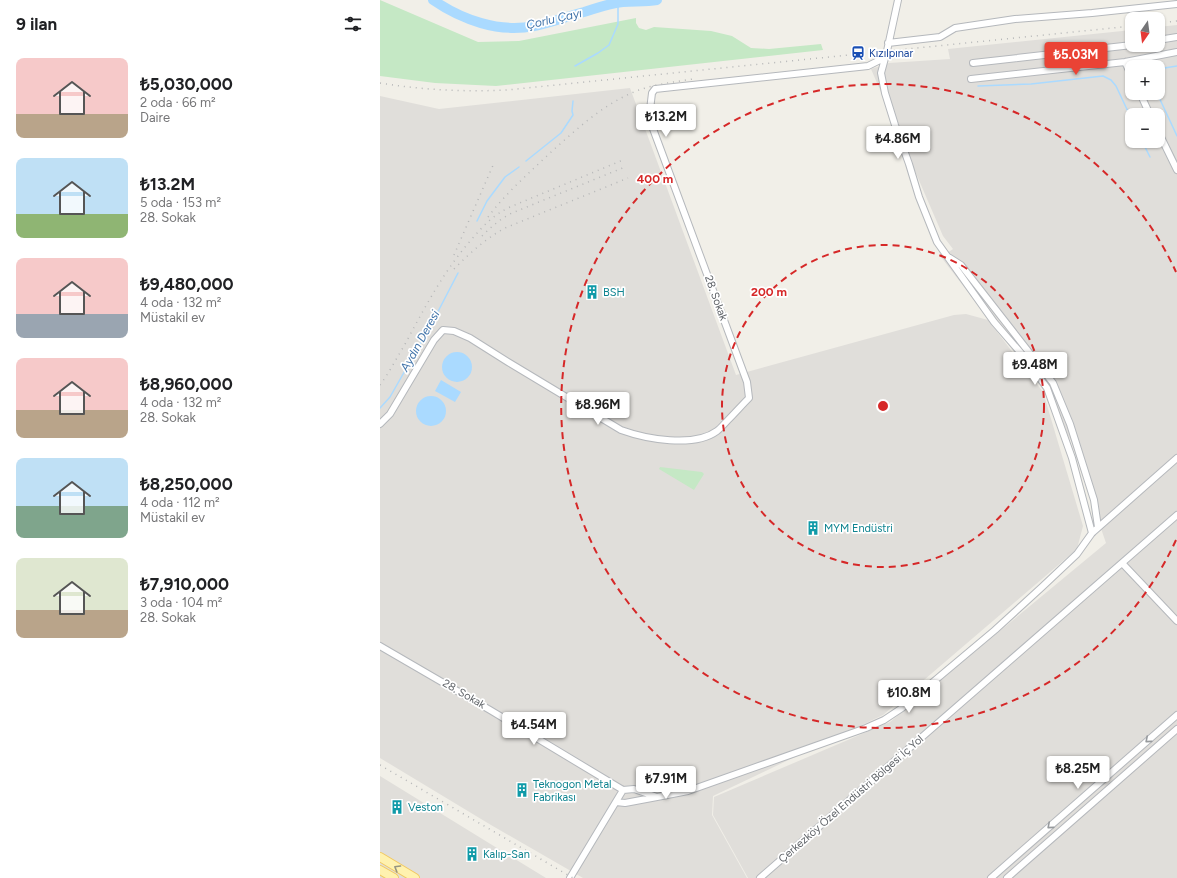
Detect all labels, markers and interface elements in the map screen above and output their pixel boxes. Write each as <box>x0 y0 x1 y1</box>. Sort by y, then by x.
water label: Çorlu Çayı <box>525 6 583 32</box>
north arrow <box>1125 12 1165 52</box>
map controls <box>1125 12 1165 148</box>
icon: filters <box>342 13 364 35</box>
text: 9 ilan <box>16 14 57 34</box>
pin: ₺5.03M <box>1043 42 1109 76</box>
station icon: Kızılpınar <box>850 45 866 61</box>
place label: Kızılpınar <box>869 47 913 60</box>
text: ₺5.03M <box>1053 47 1099 62</box>
button: + <box>1125 60 1165 100</box>
icon: home <box>48 74 96 122</box>
text: ₺5,030,000 <box>140 74 233 94</box>
text: 2 oda · 66 m² <box>140 95 216 110</box>
pin: ₺13.2M <box>633 104 699 138</box>
button: − <box>1125 108 1165 148</box>
text: ₺13.2M <box>645 109 687 124</box>
text: Daire <box>140 110 170 125</box>
pin: ₺4.86M <box>865 126 931 160</box>
text: ₺4.86M <box>875 131 921 146</box>
text: 400 m <box>637 172 673 186</box>
icon: home <box>48 174 96 222</box>
text: ₺13.2M <box>140 174 195 194</box>
text: 5 oda · 153 m² <box>140 195 221 210</box>
text: 28. Sokak <box>140 210 196 225</box>
icon: home <box>48 274 96 322</box>
text: ₺9,480,000 <box>140 274 234 294</box>
street label: 28. Sokak <box>702 274 730 323</box>
building icon: BSH <box>584 284 600 300</box>
text: 200 m <box>751 285 787 299</box>
place label: BSH <box>603 286 625 299</box>
text: 4 oda · 132 m² <box>140 295 221 310</box>
water label: Aydın Deresi <box>397 308 443 375</box>
text: Müstakil ev <box>140 310 205 325</box>
pin: ₺9.48M <box>1002 352 1068 386</box>
text: ₺9.48M <box>1012 357 1058 372</box>
icon: home <box>48 374 96 422</box>
text: ₺8,960,000 <box>140 374 233 394</box>
pin: ₺8.96M <box>565 392 631 426</box>
text: 4 oda · 132 m² <box>140 395 221 410</box>
text: ₺8.96M <box>576 397 620 412</box>
centre of rings <box>876 399 890 413</box>
text: 28. Sokak <box>140 410 196 425</box>
icon: home <box>48 474 96 522</box>
text: ₺8,250,000 <box>140 474 233 494</box>
text: 4 oda · 112 m² <box>140 495 220 510</box>
text: Müstakil ev <box>140 510 205 525</box>
building icon: MYM Endüstri <box>805 520 821 536</box>
place label: MYM Endüstri <box>824 522 893 535</box>
icon: home <box>48 574 96 622</box>
text: ₺7,910,000 <box>140 574 229 594</box>
text: 3 oda · 104 m² <box>140 595 223 610</box>
text: 28. Sokak <box>140 610 196 625</box>
street label: 28. Sokak <box>440 677 488 712</box>
pin: ₺10.8M <box>876 680 942 714</box>
text: ₺10.8M <box>887 685 931 700</box>
pin: ₺4.54M <box>501 712 567 746</box>
text: ₺4.54M <box>511 717 557 732</box>
street label: Çerkezköy Özel Endüstri Bölgesi İç Yol <box>775 732 926 865</box>
one-way arrow <box>1145 736 1152 743</box>
pin: ₺8.25M <box>1045 756 1111 790</box>
text: ₺8.25M <box>1056 761 1100 776</box>
pin: ₺7.91M <box>633 766 699 800</box>
text: ₺7.91M <box>645 771 687 786</box>
place label: Teknogon Metal Fabrikası <box>533 778 611 804</box>
building icon: Teknogon Metal Fabrikası <box>514 782 530 798</box>
building icon: Veston <box>389 799 405 815</box>
place label: Veston <box>408 801 443 814</box>
one-way arrow <box>1047 822 1055 829</box>
building icon: Kalıp-San <box>464 846 480 862</box>
place label: Kalıp-San <box>483 848 530 861</box>
one-way arrow <box>394 865 401 872</box>

